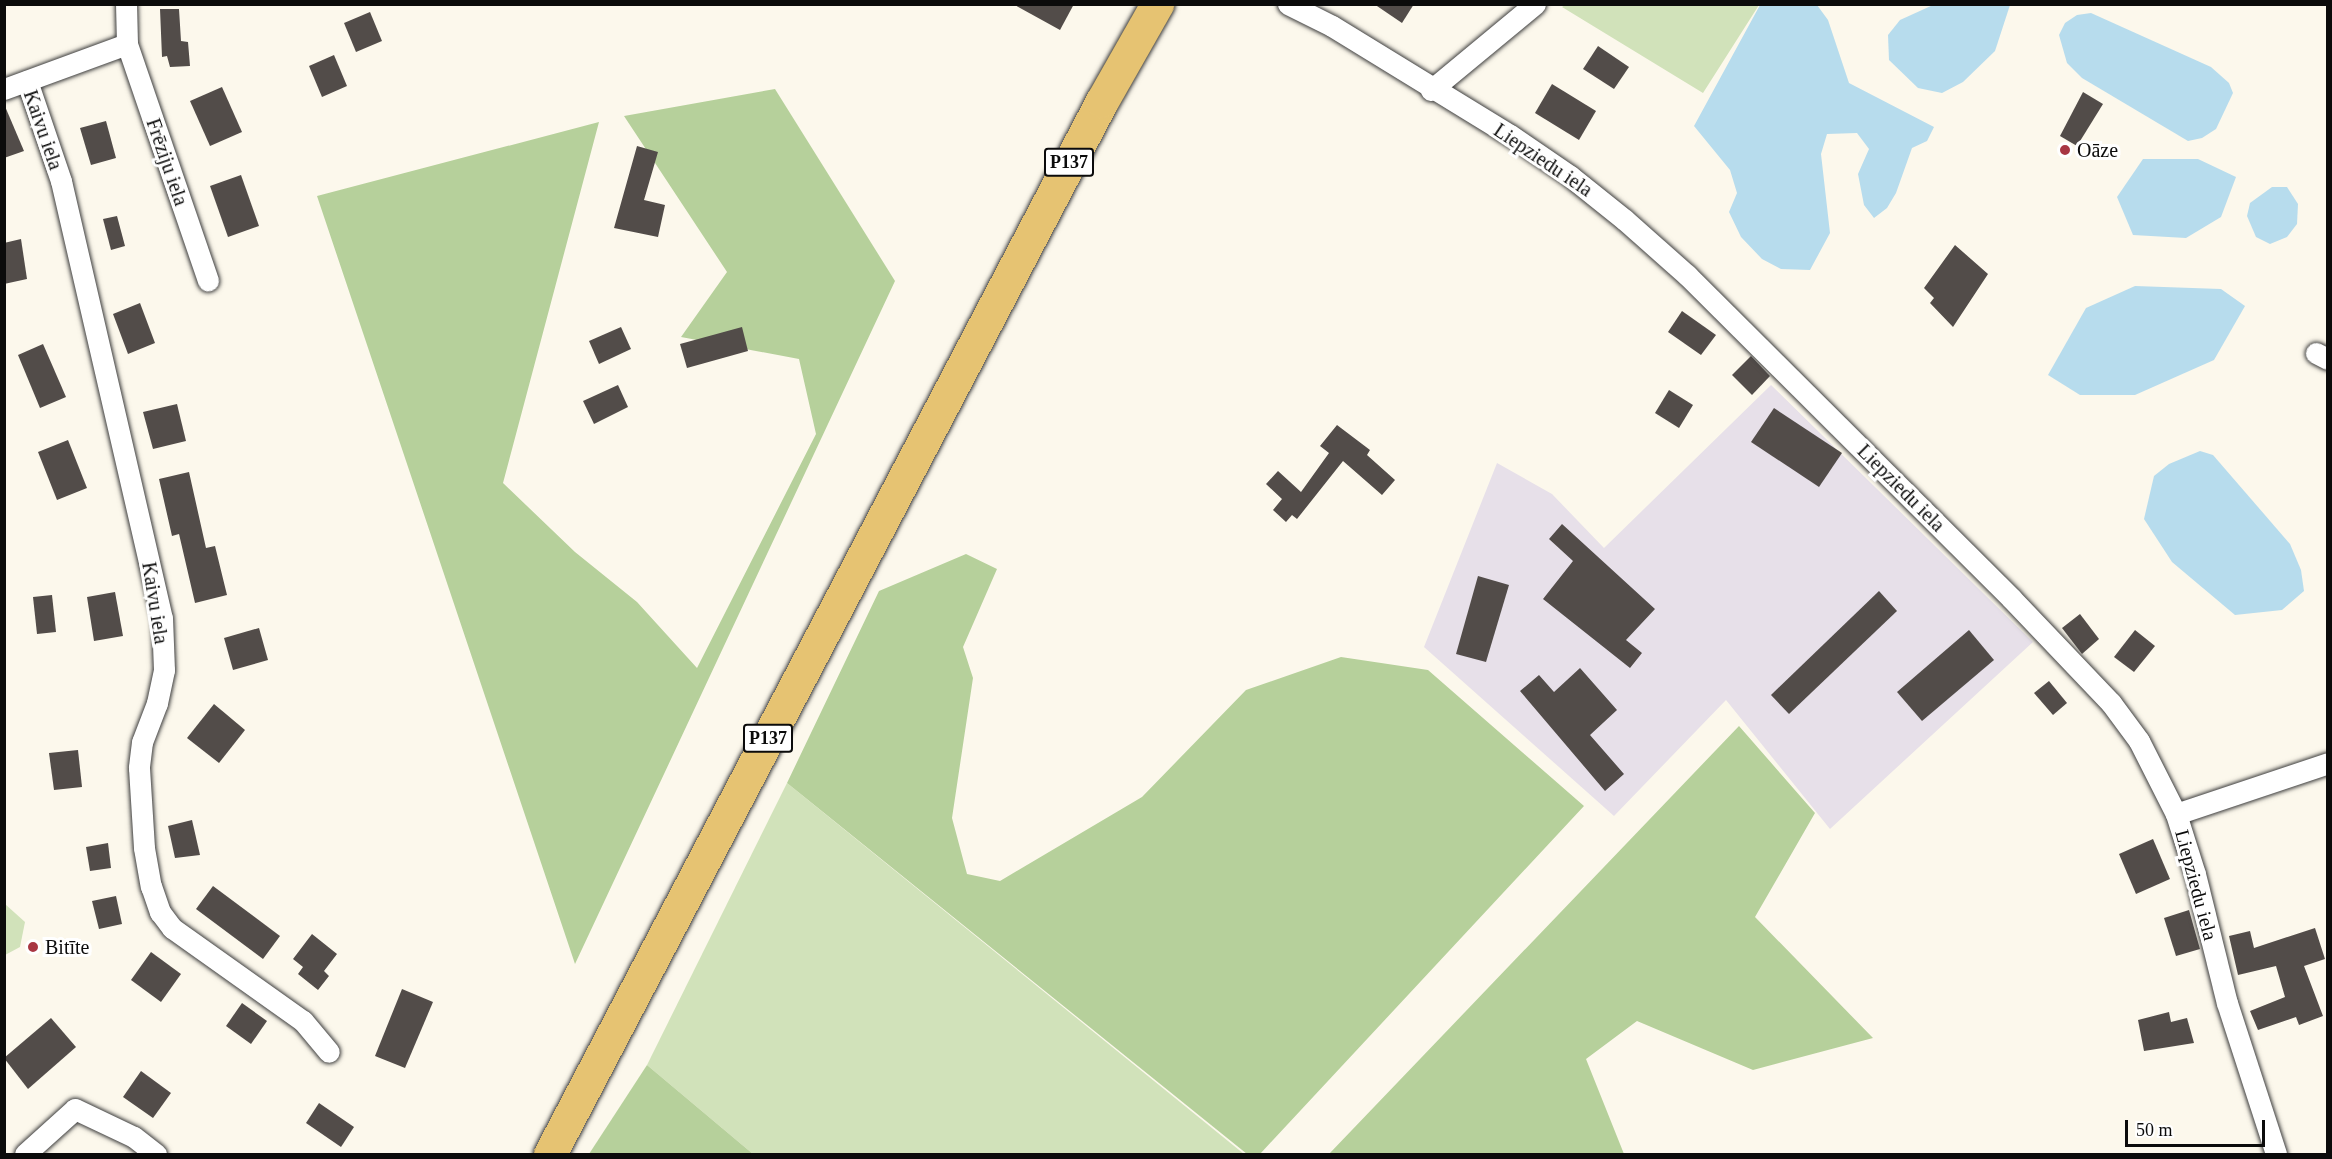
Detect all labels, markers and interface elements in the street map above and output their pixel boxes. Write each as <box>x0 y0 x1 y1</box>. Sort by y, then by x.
street label: Kaivu iela <box>18 87 68 173</box>
street label: Frēziju iela <box>141 115 193 209</box>
street label: Liepziedu iela <box>1489 118 1597 202</box>
place label: Oāze <box>2077 138 2118 162</box>
marker: Oāze <box>2058 143 2072 157</box>
road number: P137 <box>1044 147 1094 177</box>
street label: Liepziedu iela <box>1852 439 1950 537</box>
street label: Kaivu iela <box>137 560 173 646</box>
road number: P137 <box>742 723 794 753</box>
street label: Liepziedu iela <box>2170 827 2222 943</box>
place label: Bitīte <box>45 935 89 959</box>
marker: Bitīte <box>26 940 40 954</box>
scale bar <box>2128 1108 2268 1146</box>
text: 50 m <box>2136 1120 2173 1140</box>

